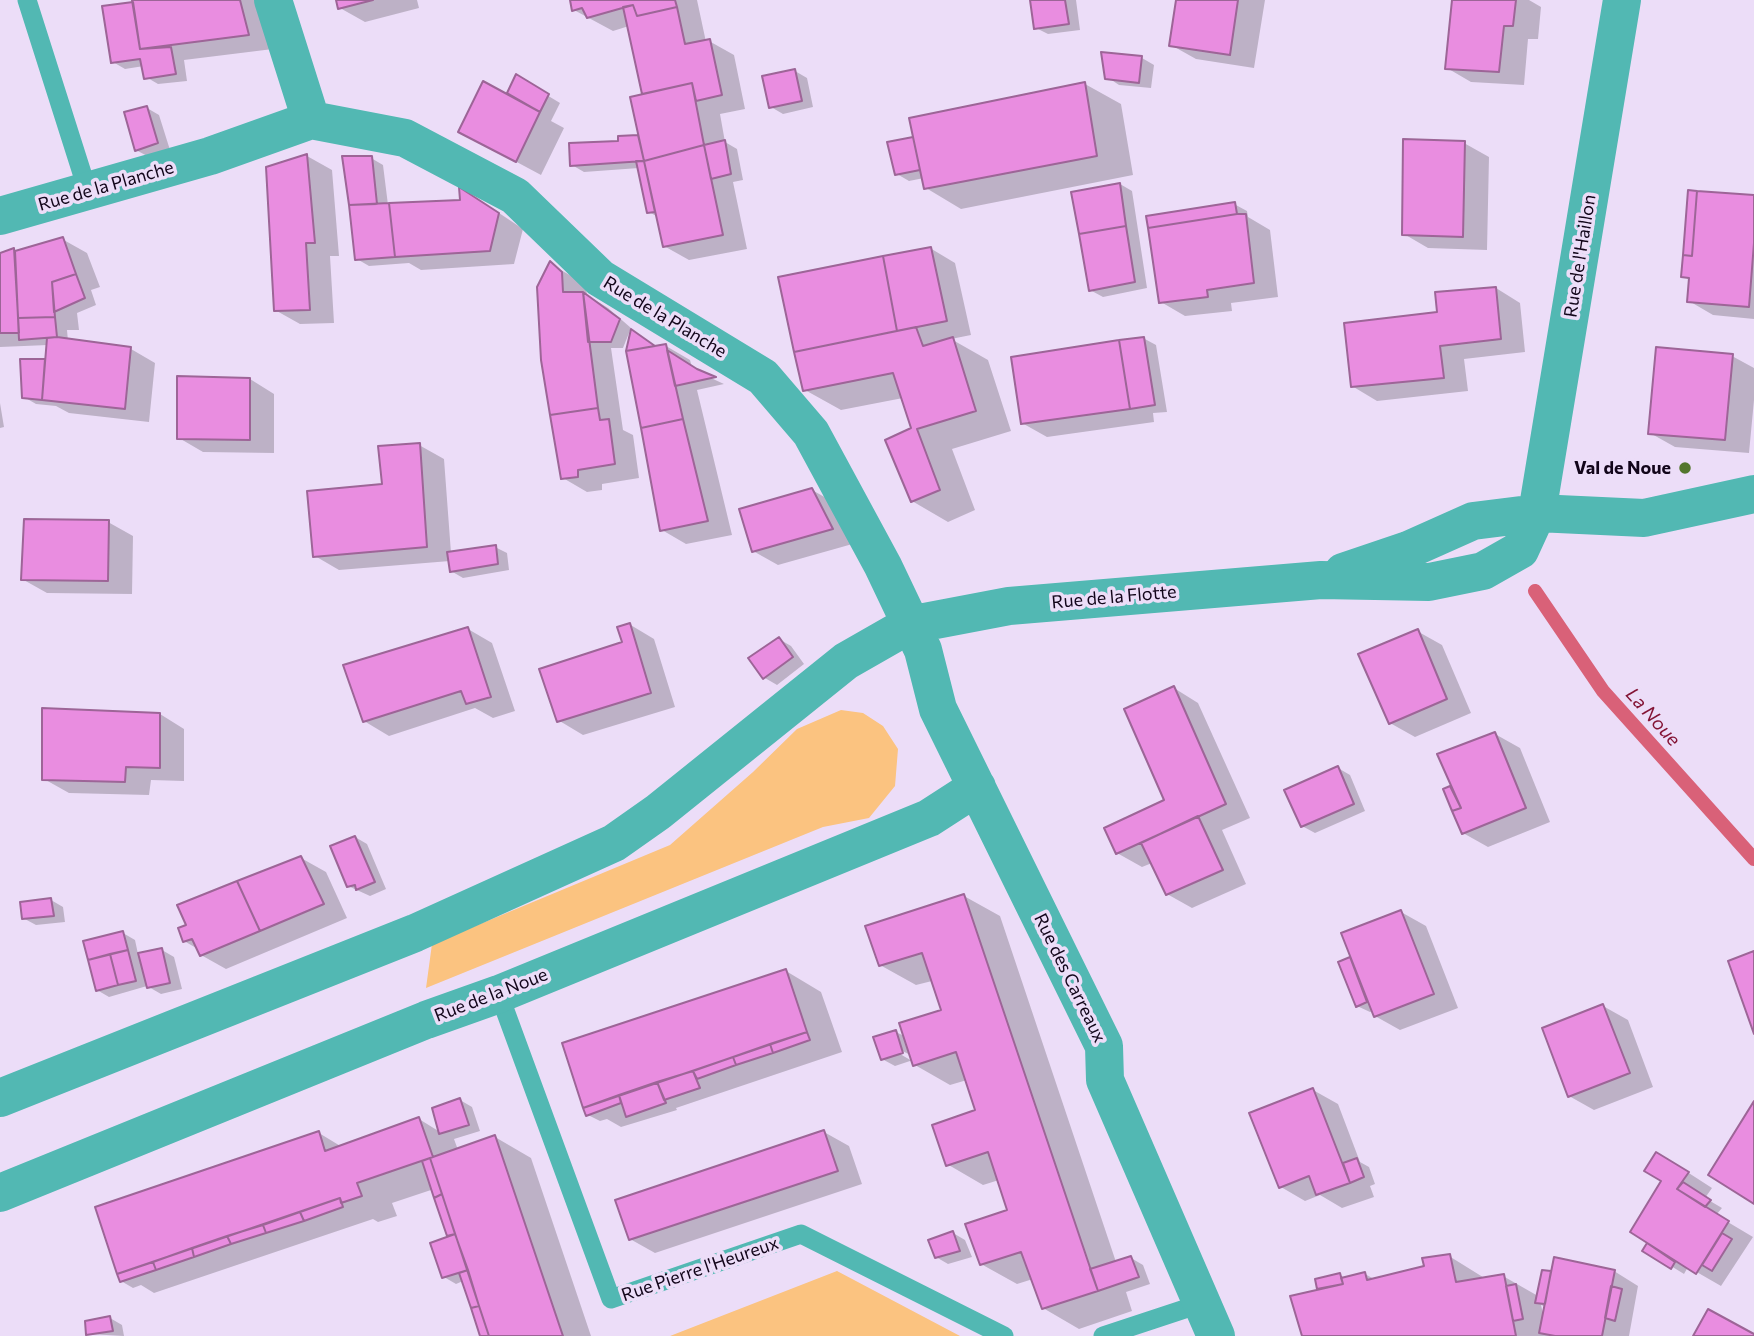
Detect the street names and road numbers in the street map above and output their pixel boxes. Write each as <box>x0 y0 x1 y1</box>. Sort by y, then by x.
street label: Rue de la Planche <box>36 156 176 216</box>
street label: Rue de l'Haillon <box>1560 193 1600 319</box>
street label: Rue de la Planche <box>599 272 731 362</box>
street label: Rue de la Flotte <box>1051 581 1177 613</box>
street label: Rue des Carreaux <box>1029 910 1111 1046</box>
street label: Rue de la Noue <box>431 963 551 1027</box>
street label: Rue Pierre l'Heureux <box>619 1232 781 1306</box>

